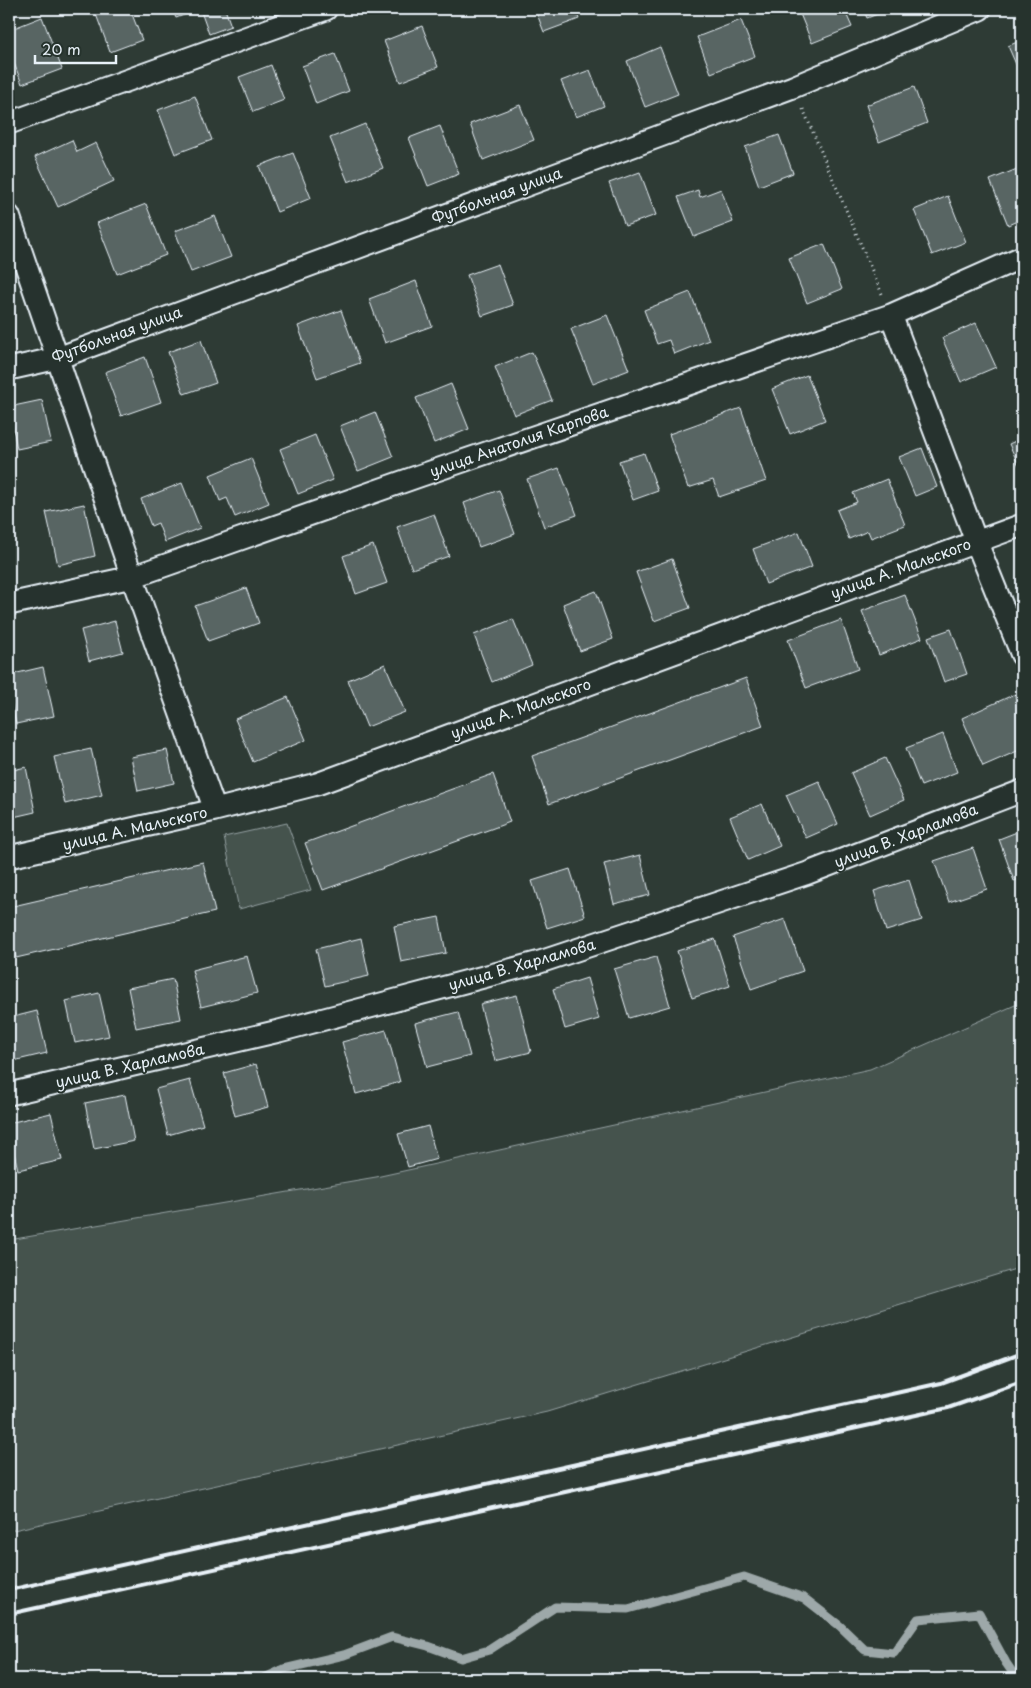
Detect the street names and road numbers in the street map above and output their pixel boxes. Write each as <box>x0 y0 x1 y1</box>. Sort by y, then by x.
street label: Футбольная улица <box>428 160 565 229</box>
street label: Футбольная улица <box>48 299 185 368</box>
street label: улица Анатолия Карпова <box>426 399 612 482</box>
street label: улица А. Мальского <box>827 531 974 604</box>
street label: улица А. Мальского <box>447 671 594 744</box>
street label: улица В. Харламова <box>830 796 981 873</box>
street label: улица А. Мальского <box>60 800 209 855</box>
street label: улица В. Харламова <box>445 931 598 996</box>
street label: улица В. Харламова <box>53 1036 207 1093</box>

